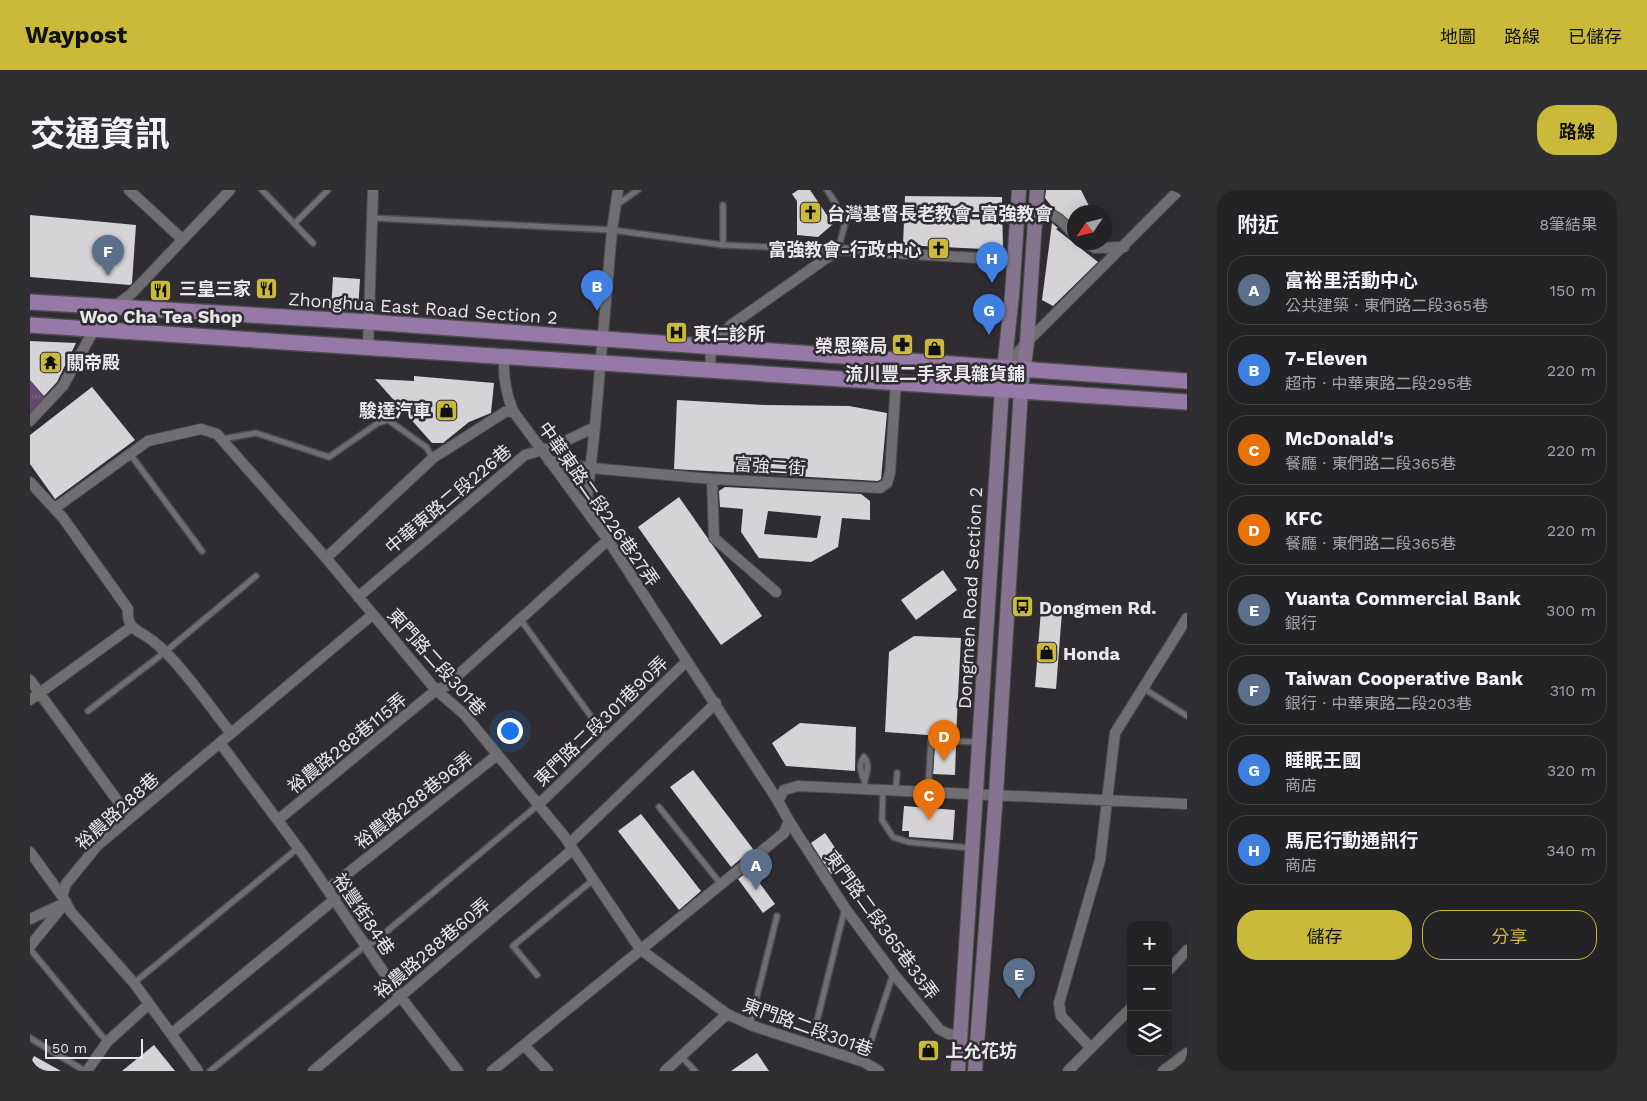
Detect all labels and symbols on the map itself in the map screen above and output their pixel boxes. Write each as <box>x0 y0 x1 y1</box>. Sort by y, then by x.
church icon: 台灣基督長老教會-富強教會 <box>799 201 823 225</box>
place label: 台灣基督長老教會-富強教會 <box>827 203 1054 224</box>
north arrow <box>1067 205 1112 250</box>
pin: F <box>92 235 124 276</box>
church icon: 富強教會-行政中心 <box>926 237 950 261</box>
place label: 富強教會-行政中心 <box>768 239 922 260</box>
pin: H <box>976 242 1008 283</box>
pin: B <box>581 270 613 311</box>
restaurant icon: 三皇三家 <box>255 276 279 300</box>
place label: 三皇三家 <box>179 278 251 299</box>
restaurant icon: Woo Cha Tea Shop <box>149 279 173 303</box>
street label: Zhonghua East Road Section 2 <box>288 288 558 328</box>
pin: G <box>973 294 1005 335</box>
place label: Woo Cha Tea Shop <box>80 306 242 327</box>
hospital icon: 東仁診所 <box>665 321 689 345</box>
place label: 東仁診所 <box>693 323 765 344</box>
pharmacy icon: 榮恩藥局 <box>891 333 915 357</box>
place label: 榮恩藥局 <box>815 335 887 356</box>
shop icon: 流川豐二手家具雜貨鋪 <box>923 336 947 360</box>
temple icon: 關帝殿 <box>38 350 62 374</box>
place label: 關帝殿 <box>66 352 120 373</box>
place label: 流川豐二手家具雜貨鋪 <box>845 363 1025 384</box>
shop icon: 駿達汽車 <box>435 398 459 422</box>
place label: 駿達汽車 <box>359 400 431 421</box>
street label: 中華東路二段226巷27弄 <box>534 418 664 590</box>
street label: 中華東路二段226巷 <box>381 440 515 558</box>
street label: 富強二街 <box>733 453 807 479</box>
street label: Dongmen Road Section 2 <box>954 486 986 710</box>
bus stop icon: Dongmen Rd. <box>1011 595 1035 619</box>
place label: Dongmen Rd. <box>1039 597 1156 618</box>
street label: 東門路二段301巷 <box>383 604 491 720</box>
shop icon: Honda <box>1035 641 1059 665</box>
place label: Honda <box>1063 643 1121 664</box>
street label: 東門路二段301巷90弄 <box>530 652 672 790</box>
street label: 裕農路288巷115弄 <box>283 689 411 797</box>
your location <box>497 718 523 744</box>
pin: D <box>928 720 960 761</box>
street label: 裕農路288巷96弄 <box>351 747 477 853</box>
street label: 裕農路288巷 <box>71 768 163 854</box>
pin: C <box>913 779 945 820</box>
street label: 東門路二段365巷33弄 <box>821 846 943 1004</box>
pin: A <box>740 849 772 890</box>
street label: 裕豐街84巷 <box>329 869 399 959</box>
street label: 裕農路288巷60弄 <box>370 893 494 1003</box>
pin: E <box>1003 958 1035 999</box>
street label: 東門路二段301巷 <box>740 994 876 1060</box>
scale bar <box>45 1036 142 1059</box>
shop icon: 上允花坊 <box>917 1038 941 1062</box>
place label: 上允花坊 <box>945 1040 1017 1061</box>

